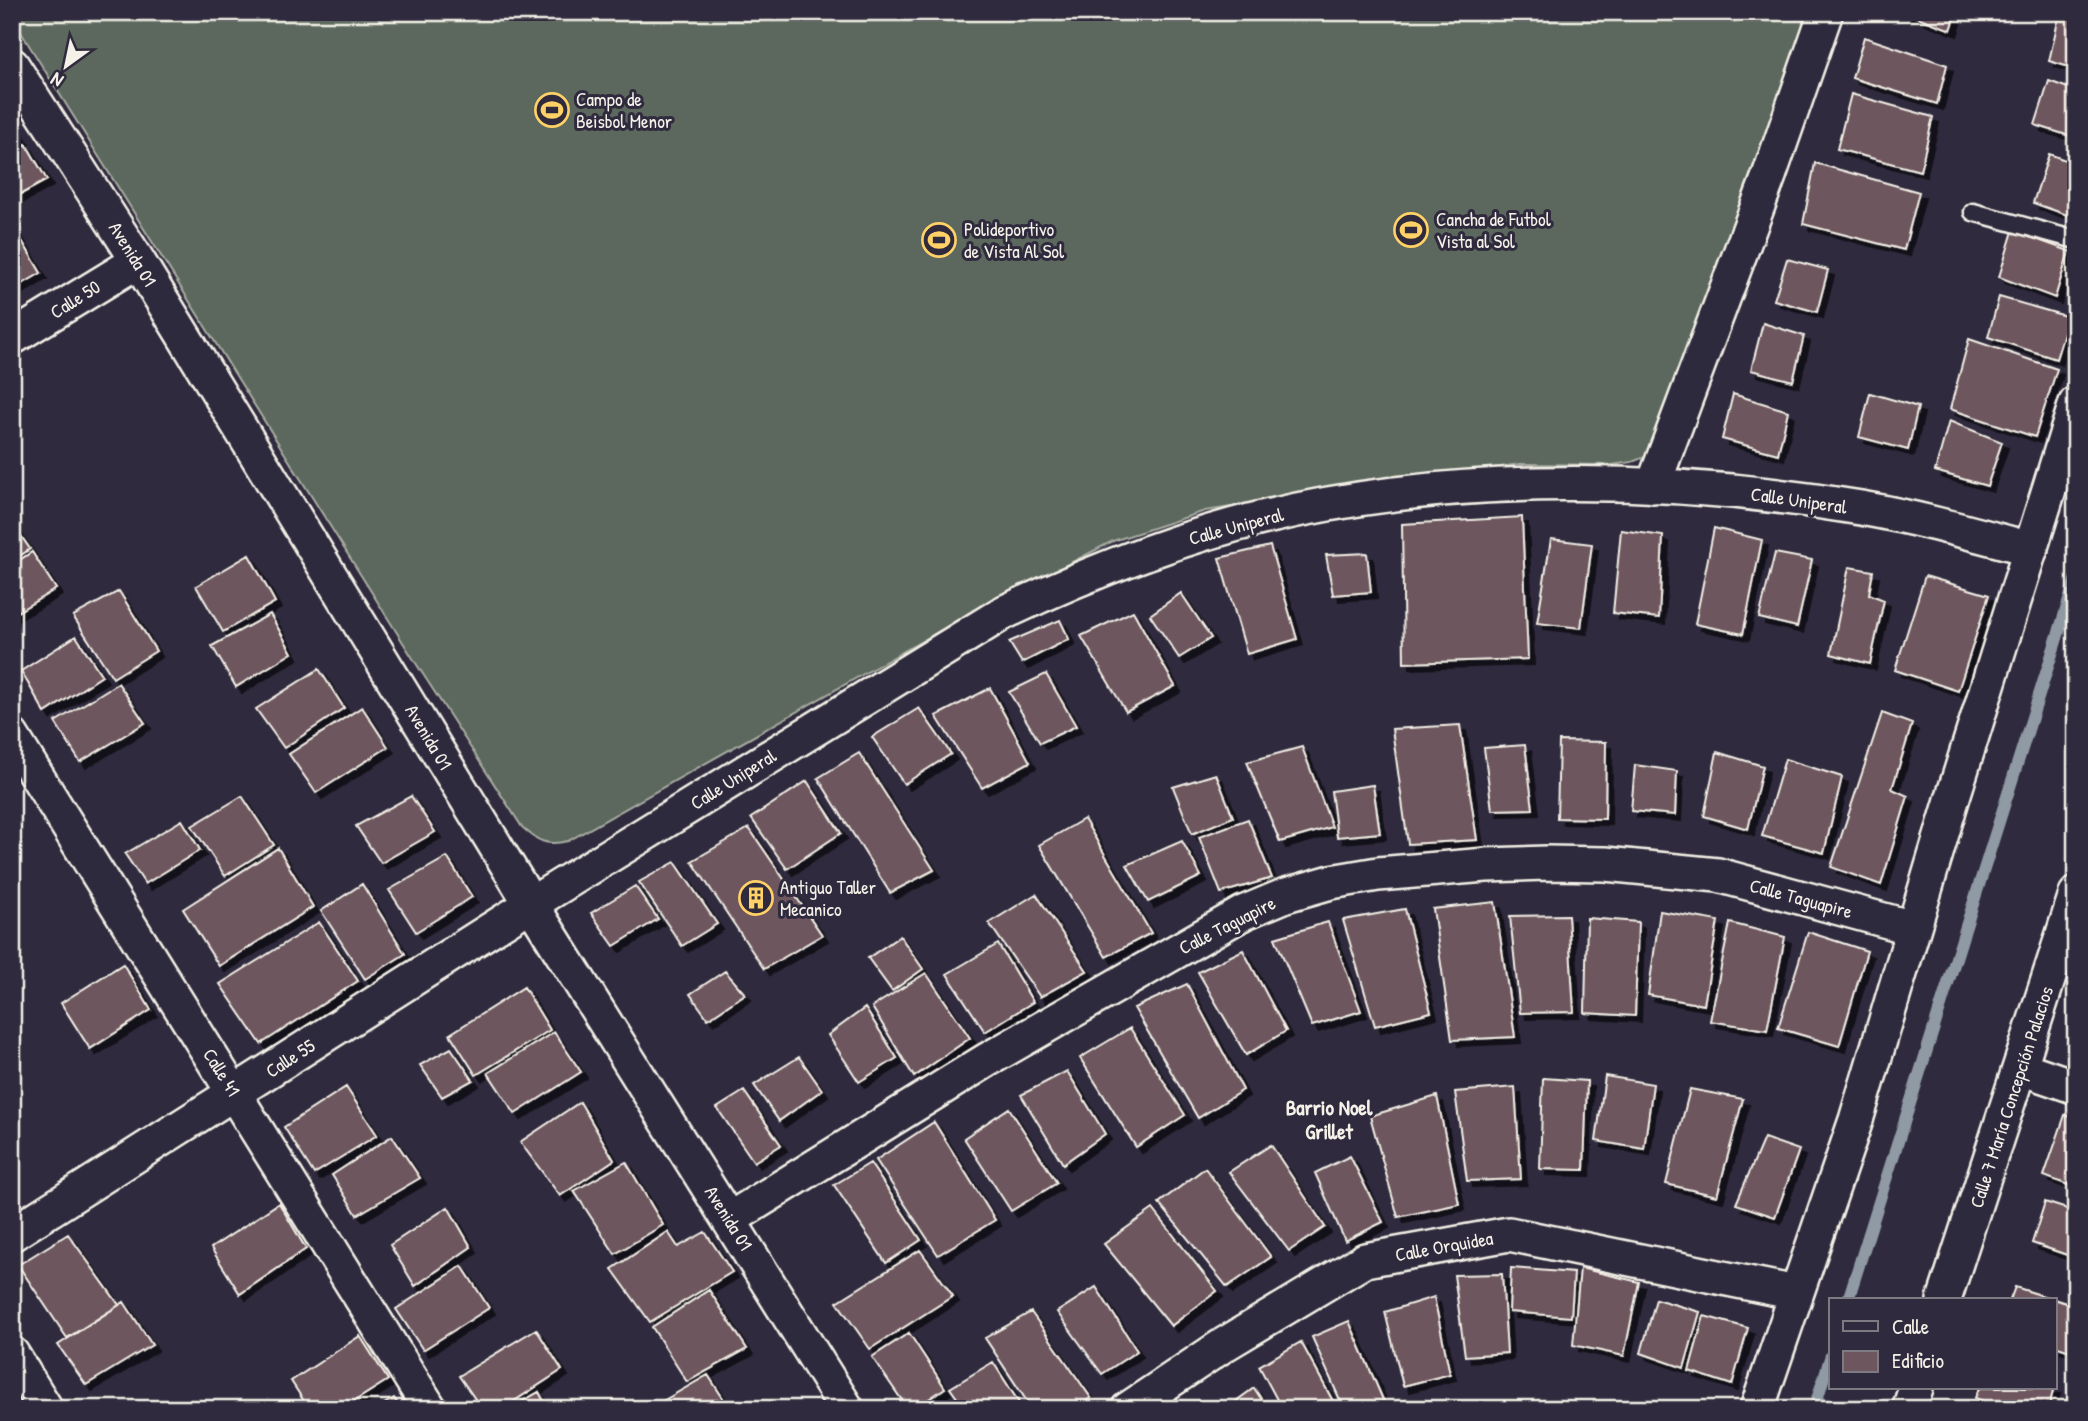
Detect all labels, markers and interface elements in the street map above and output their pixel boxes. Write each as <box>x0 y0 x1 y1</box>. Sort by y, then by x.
north arrow <box>32 32 102 102</box>
text: N <box>45 67 68 94</box>
place label: Campo de Beisbol Menor <box>576 86 673 134</box>
sports icon: Campo de Beisbol Menor <box>533 91 571 129</box>
place label: Cancha de Futbol Vista al Sol <box>1436 206 1552 254</box>
sports icon: Cancha de Futbol Vista al Sol <box>1392 211 1430 249</box>
place label: Polideportivo de Vista Al Sol <box>964 216 1065 264</box>
street label: Avenida 01 <box>103 217 163 291</box>
sports icon: Polideportivo de Vista Al Sol <box>920 221 958 259</box>
street label: Calle 50 <box>45 274 105 324</box>
street label: Calle Uniperal <box>1749 480 1850 520</box>
street label: Calle Uniperal <box>1186 501 1287 551</box>
street label: Avenida 01 <box>399 699 459 775</box>
street label: Calle Uniperal <box>685 742 782 816</box>
street label: Calle Taguapire <box>1747 872 1856 924</box>
place label: Antiguo Taller Mecanico <box>780 874 877 922</box>
building icon: Antiguo Taller Mecanico <box>737 879 775 917</box>
street label: Calle Taguapire <box>1174 889 1280 960</box>
street label: Calle 7 María Concepción Palacios <box>1963 983 2059 1211</box>
street label: Calle 55 <box>260 1032 320 1084</box>
street label: Calle 41 <box>197 1043 247 1101</box>
district label: Barrio Noel Grillet <box>1286 1093 1373 1146</box>
street label: Avenida 01 <box>699 1181 759 1255</box>
street label: Calle Orquidea <box>1393 1225 1496 1267</box>
legend <box>1829 1298 2056 1390</box>
text: Calle <box>1892 1312 1929 1341</box>
text: Edificio <box>1892 1346 1944 1375</box>

